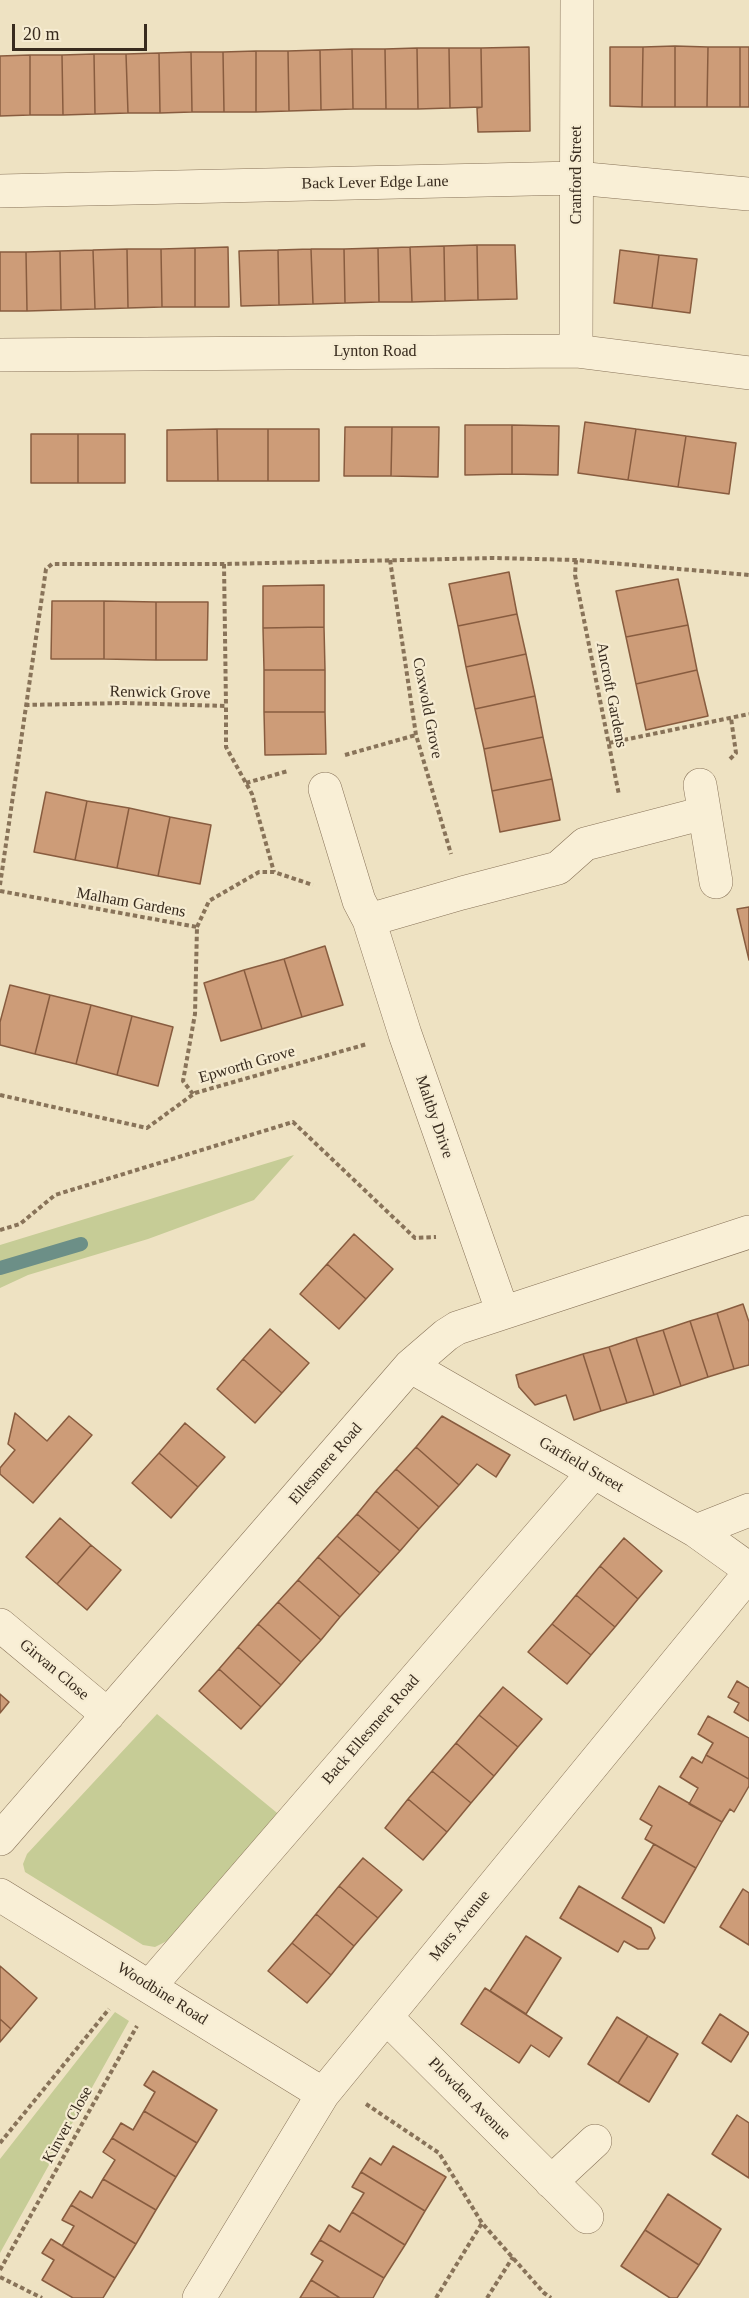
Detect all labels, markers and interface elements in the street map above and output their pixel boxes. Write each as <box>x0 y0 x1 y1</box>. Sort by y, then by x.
scale bar <box>15 12 150 50</box>
text: 20 m <box>23 24 60 44</box>
street label: Cranford Street <box>567 125 587 225</box>
street label: Back Lever Edge Lane <box>301 172 449 194</box>
street label: Lynton Road <box>333 342 417 362</box>
street label: Ancroft Gardens <box>591 641 631 749</box>
street label: Coxwold Grove <box>408 656 446 760</box>
street label: Renwick Grove <box>109 683 211 703</box>
street label: Malham Gardens <box>75 884 187 922</box>
street label: Epworth Grove <box>197 1042 297 1088</box>
street label: Maltby Drive <box>411 1073 457 1161</box>
street label: Ellesmere Road <box>285 1419 367 1509</box>
street label: Garfield Street <box>535 1433 627 1497</box>
street label: Girvan Close <box>15 1635 93 1705</box>
street label: Back Ellesmere Road <box>318 1671 424 1789</box>
street label: Mars Avenue <box>426 1887 494 1965</box>
street label: Woodbine Road <box>113 1959 211 2029</box>
street label: Plowden Avenue <box>424 2054 514 2144</box>
street label: Kinver Close <box>39 2083 97 2167</box>

